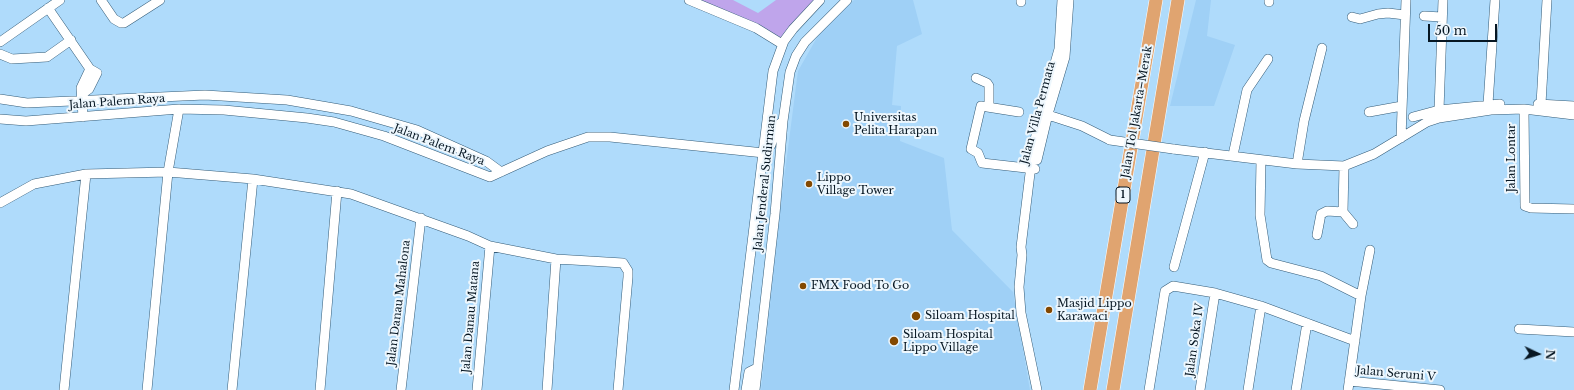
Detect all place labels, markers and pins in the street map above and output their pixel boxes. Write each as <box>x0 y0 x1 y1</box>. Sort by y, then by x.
place label: Universitas Pelita Harapan <box>854 111 937 137</box>
marker: Universitas Pelita Harapan <box>841 119 851 129</box>
place label: Lippo Village Tower <box>817 171 894 197</box>
marker: Lippo Village Tower <box>804 179 814 189</box>
place label: FMX Food To Go <box>811 279 909 293</box>
marker: FMX Food To Go <box>798 281 808 291</box>
place label: Masjid Lippo Karawaci <box>1057 297 1132 323</box>
marker: Masjid Lippo Karawaci <box>1044 305 1054 315</box>
place label: Siloam Hospital <box>925 309 1015 323</box>
marker: Siloam Hospital <box>910 310 922 322</box>
place label: Siloam Hospital Lippo Village <box>903 328 993 354</box>
marker: Siloam Hospital Lippo Village <box>888 335 900 347</box>

